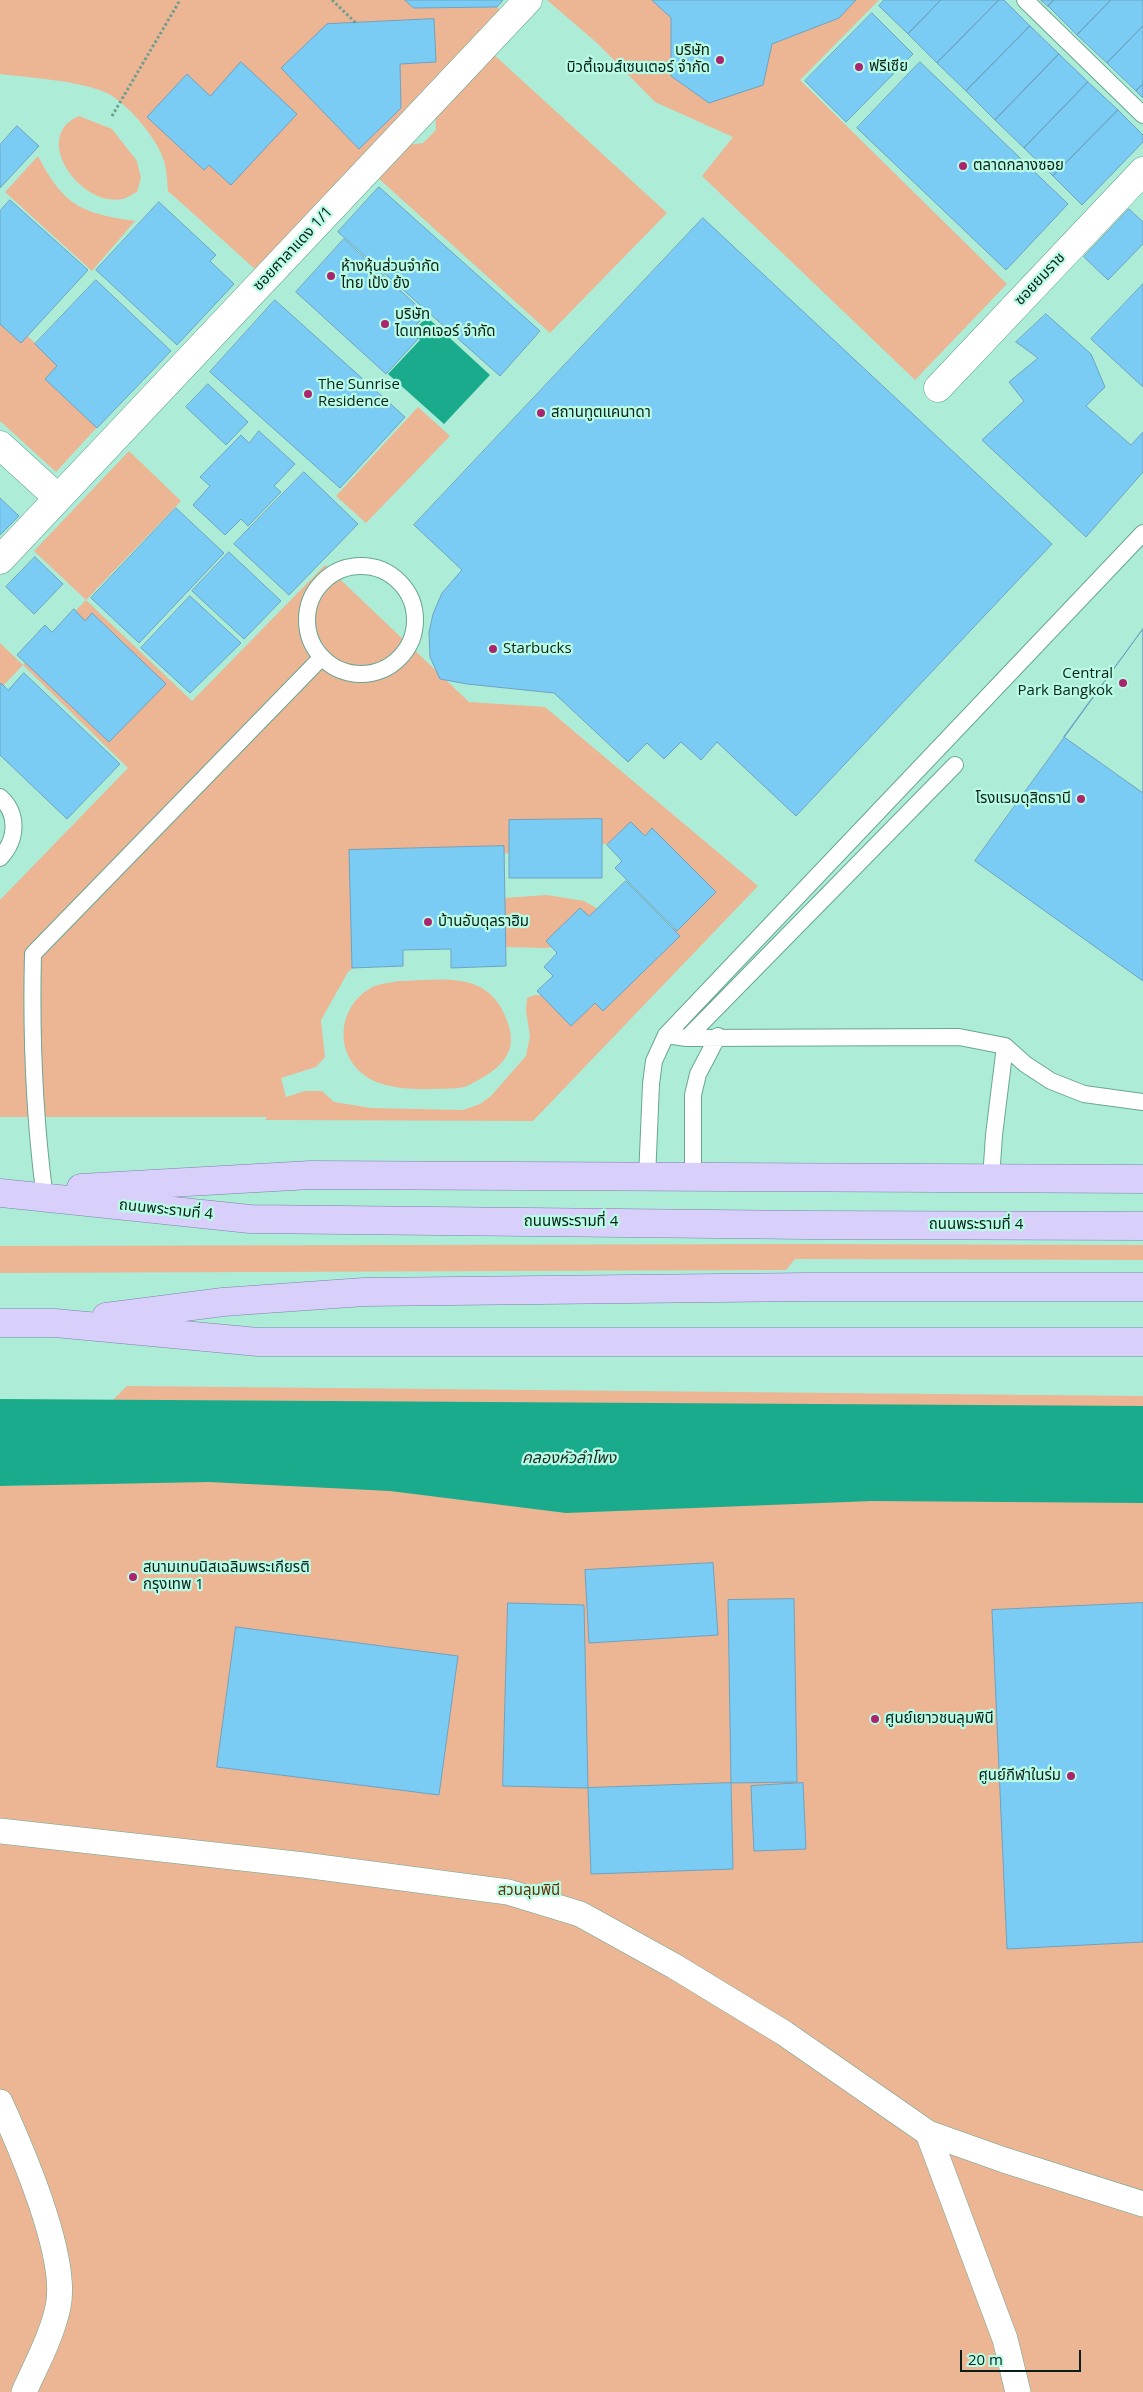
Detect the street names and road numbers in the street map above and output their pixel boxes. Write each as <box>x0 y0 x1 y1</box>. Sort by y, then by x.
street label: ซอยศาลาแดง 1/1 <box>250 203 336 295</box>
street label: ซอยยมราช <box>1011 249 1069 309</box>
street label: ถนนพระรามที่ 4 <box>118 1196 214 1224</box>
street label: ถนนพระรามที่ 4 <box>524 1213 618 1231</box>
street label: ถนนพระรามที่ 4 <box>929 1216 1023 1234</box>

